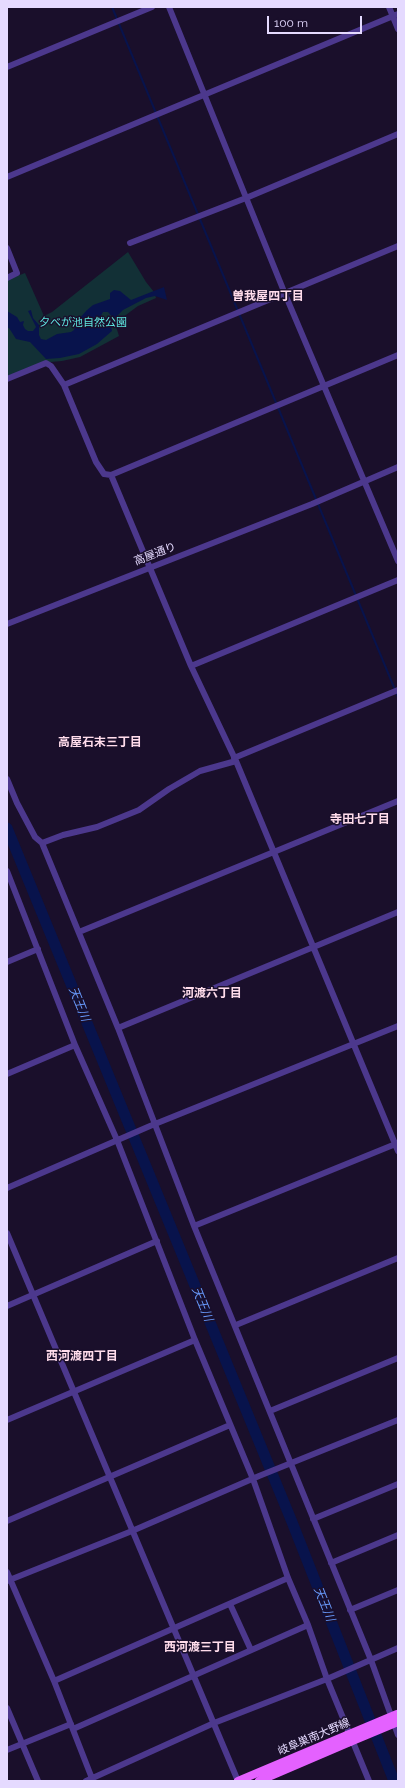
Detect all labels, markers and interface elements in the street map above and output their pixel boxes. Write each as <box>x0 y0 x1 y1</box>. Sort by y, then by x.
scale bar <box>269 8 364 34</box>
text: 100 m <box>274 16 308 30</box>
district label: 曽我屋四丁目 <box>232 289 304 303</box>
park label: 夕べが池自然公園 <box>39 316 127 330</box>
street label: 高屋通り <box>132 540 178 568</box>
district label: 高屋石末三丁目 <box>58 735 142 749</box>
district label: 寺田七丁目 <box>330 812 390 826</box>
water label: 天王川 <box>66 985 92 1023</box>
district label: 河渡六丁目 <box>182 986 242 1000</box>
water label: 天王川 <box>189 1285 215 1323</box>
district label: 西河渡四丁目 <box>46 1349 118 1363</box>
water label: 天王川 <box>311 1585 337 1623</box>
district label: 西河渡三丁目 <box>164 1640 236 1654</box>
street label: 岐阜巣南大野線 <box>276 1716 352 1758</box>

